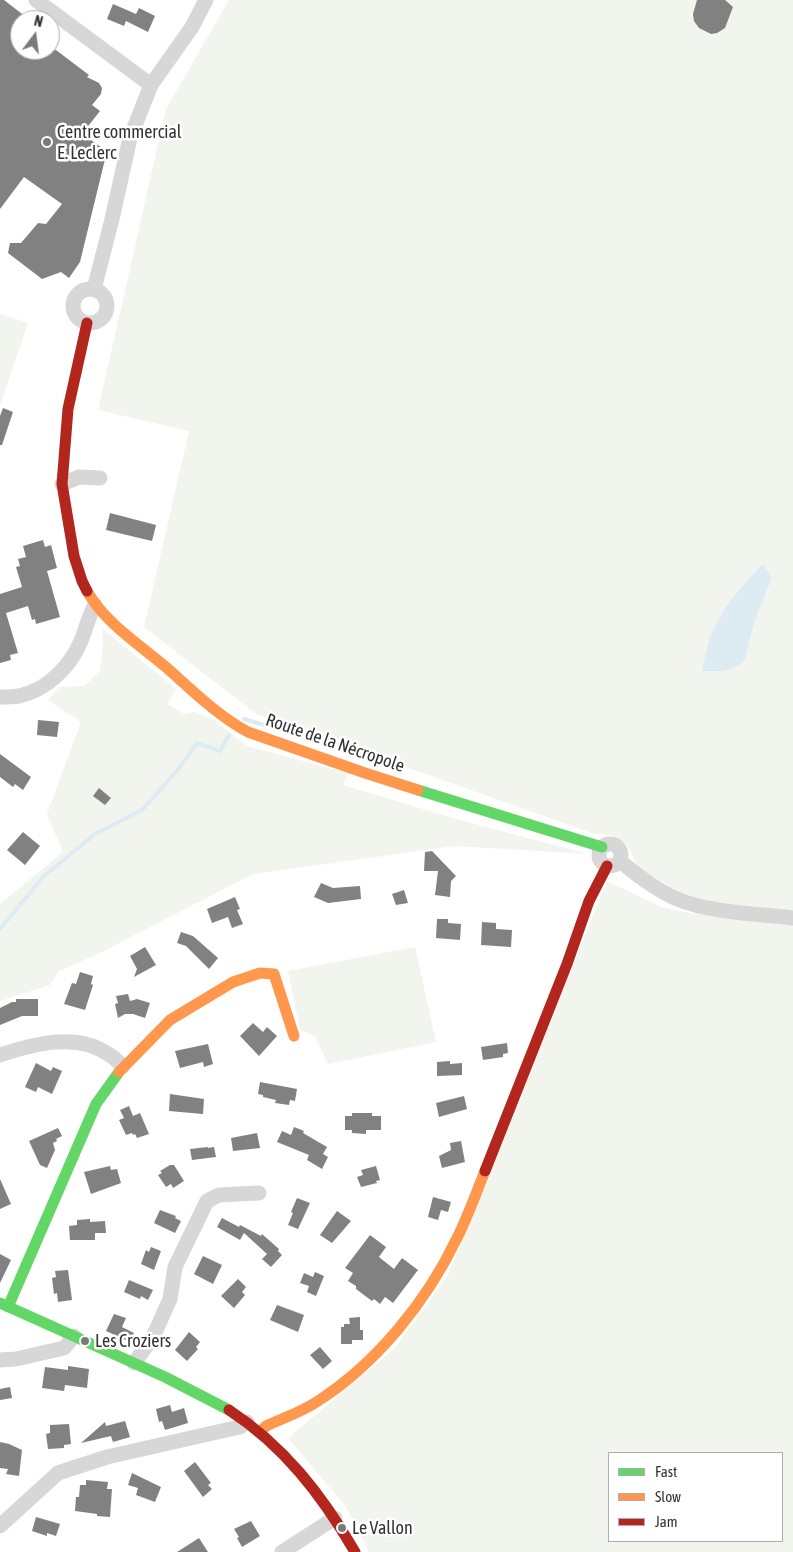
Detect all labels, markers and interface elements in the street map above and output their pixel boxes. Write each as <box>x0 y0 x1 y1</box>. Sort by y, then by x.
north arrow <box>10 10 60 60</box>
text: N <box>33 13 45 30</box>
place label: Centre commercial E. Leclerc <box>57 121 182 163</box>
marker: Centre commercial E. Leclerc <box>41 136 53 148</box>
street label: Route de la Nécropole <box>263 709 407 777</box>
place label: Les Croziers <box>95 1330 171 1352</box>
marker: Les Croziers <box>79 1335 91 1347</box>
legend <box>608 1452 783 1542</box>
text: Fast <box>655 1463 677 1480</box>
text: Slow <box>655 1488 681 1505</box>
text: Jam <box>655 1513 678 1530</box>
place label: Le Vallon <box>352 1517 413 1539</box>
marker: Le Vallon <box>336 1522 348 1534</box>

